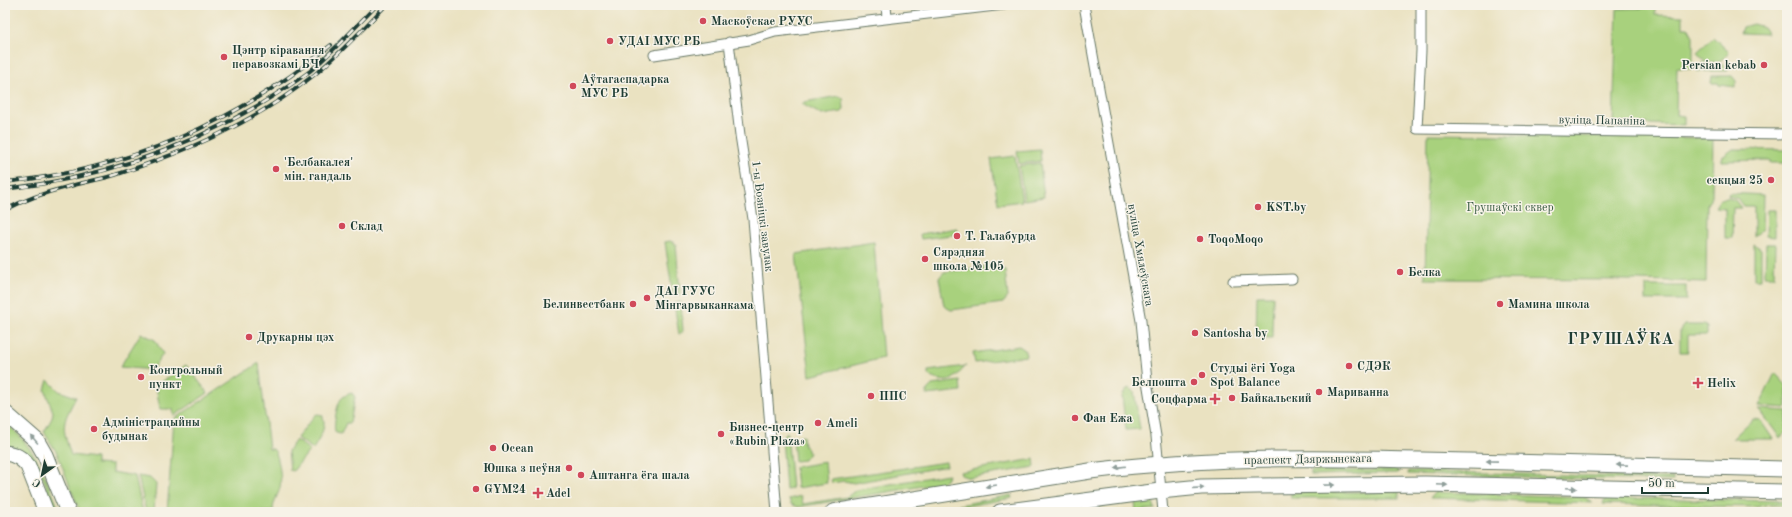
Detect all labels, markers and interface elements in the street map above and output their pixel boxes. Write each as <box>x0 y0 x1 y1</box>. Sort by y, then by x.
marker: Маскоўскае РУУС <box>698 16 708 26</box>
place label: Маскоўскае РУУС <box>711 16 813 28</box>
marker: УДАІ МУС РБ <box>605 36 615 46</box>
place label: УДАІ МУС РБ <box>618 36 700 48</box>
place label: Цэнтр кіравання перавозкамі БЧ <box>232 45 324 71</box>
marker: Цэнтр кіравання перавозкамі БЧ <box>219 52 229 62</box>
place label: Persian kebab <box>1681 60 1756 72</box>
marker: Persian kebab <box>1759 60 1769 70</box>
place label: Аўтагаспадарка МУС РБ <box>581 74 669 100</box>
marker: Аўтагаспадарка МУС РБ <box>568 81 578 91</box>
street label: вуліца Папаніна <box>1558 113 1646 128</box>
place label: 'Белбакалея' мін. гандаль <box>284 157 353 183</box>
street label: 1-ы Возніцкі завулак <box>749 160 776 272</box>
marker: 'Белбакалея' мін. гандаль <box>271 164 281 174</box>
place label: секцыя 25 <box>1706 174 1763 187</box>
marker: секцыя 25 <box>1766 175 1776 185</box>
park label: Грушаўскі сквер <box>1466 201 1554 214</box>
marker: KST.by <box>1253 202 1263 212</box>
place label: KST.by <box>1266 202 1307 214</box>
street label: вуліца Хмялеўскага <box>1125 203 1156 308</box>
marker: Склад <box>337 221 347 231</box>
place label: Склад <box>350 221 383 233</box>
marker: Т. Галабурда <box>952 231 962 241</box>
place label: Т. Галабурда <box>965 231 1036 243</box>
marker: ToqoMoqo <box>1195 234 1205 244</box>
place label: ToqoMoqo <box>1208 234 1263 246</box>
place label: Сярэдняя школа №105 <box>933 247 1004 273</box>
marker: Сярэдняя школа №105 <box>920 254 930 264</box>
marker: Белка <box>1395 267 1405 277</box>
place label: Белка <box>1408 267 1441 279</box>
place label: ДАІ ГУУС Мінгарвыканкама <box>655 286 754 312</box>
marker: ДАІ ГУУС Мінгарвыканкама <box>642 293 652 303</box>
place label: Белинвестбанк <box>543 299 626 311</box>
marker: Белинвестбанк <box>628 299 638 309</box>
marker: Мамина школа <box>1495 299 1505 309</box>
place label: Мамина школа <box>1508 299 1590 311</box>
marker: Santosha by <box>1190 328 1200 338</box>
place label: Santosha by <box>1203 328 1268 340</box>
district label: ГРУШАЎКА <box>1567 328 1675 348</box>
marker: Друкарны цэх <box>244 332 254 342</box>
place label: Друкарны цэх <box>257 332 334 344</box>
marker: СДЭК <box>1344 361 1354 371</box>
place label: СДЭК <box>1357 361 1391 373</box>
place label: Студыі ёгі Yoga Spot Balance <box>1210 363 1295 389</box>
place label: Контрольный пункт <box>149 365 223 391</box>
marker: Студыі ёгі Yoga Spot Balance <box>1197 370 1207 380</box>
marker: Контрольный пункт <box>136 372 146 382</box>
place label: Белпошта <box>1131 377 1186 389</box>
marker: Белпошта <box>1189 377 1199 387</box>
marker: Helix <box>1692 377 1704 389</box>
place label: Helix <box>1707 378 1736 390</box>
marker: Мариванна <box>1314 387 1324 397</box>
place label: Мариванна <box>1327 387 1389 399</box>
marker: ППС <box>866 391 876 401</box>
place label: ППС <box>879 391 906 403</box>
marker: Байкальский <box>1227 393 1237 403</box>
place label: Байкальский <box>1240 393 1312 405</box>
place label: Соцфарма <box>1151 394 1207 406</box>
marker: Соцфарма <box>1210 394 1220 404</box>
marker: Фан Ежа <box>1070 413 1080 423</box>
place label: Фан Ежа <box>1083 413 1133 425</box>
place label: Адміністрацыйны будынак <box>102 417 200 443</box>
marker: Ameli <box>813 418 823 428</box>
place label: Ameli <box>826 418 858 430</box>
place label: Бизнес-центр «Rubin Plaza» <box>729 422 806 448</box>
marker: Адміністрацыйны будынак <box>89 424 99 434</box>
marker: Бизнес-центр «Rubin Plaza» <box>716 429 726 439</box>
one-way arrow <box>29 434 38 444</box>
marker: Ocean <box>488 443 498 453</box>
place label: Ocean <box>501 443 534 455</box>
street label: праспект Дзяржынскага <box>1244 453 1372 467</box>
north arrow <box>22 455 62 495</box>
one-way arrow <box>1485 458 1498 464</box>
one-way arrow <box>1616 461 1628 468</box>
place label: Юшка з пеўня <box>483 463 561 475</box>
marker: Юшка з пеўня <box>564 463 574 473</box>
one-way arrow <box>1114 464 1126 470</box>
scale bar <box>1642 469 1708 495</box>
marker: Аштанга ёга шала <box>576 470 586 480</box>
place label: Аштанга ёга шала <box>589 470 690 482</box>
text: С <box>31 476 43 489</box>
text: 50 m <box>1648 477 1675 490</box>
one-way arrow <box>1436 481 1448 488</box>
one-way arrow <box>1323 482 1336 488</box>
one-way arrow <box>985 483 997 489</box>
marker: GYM24 <box>471 484 481 494</box>
place label: GYM24 <box>484 484 526 496</box>
one-way arrow <box>1193 484 1205 491</box>
one-way arrow <box>1565 485 1577 492</box>
marker: Adel <box>533 488 543 498</box>
place label: Adel <box>546 488 571 500</box>

